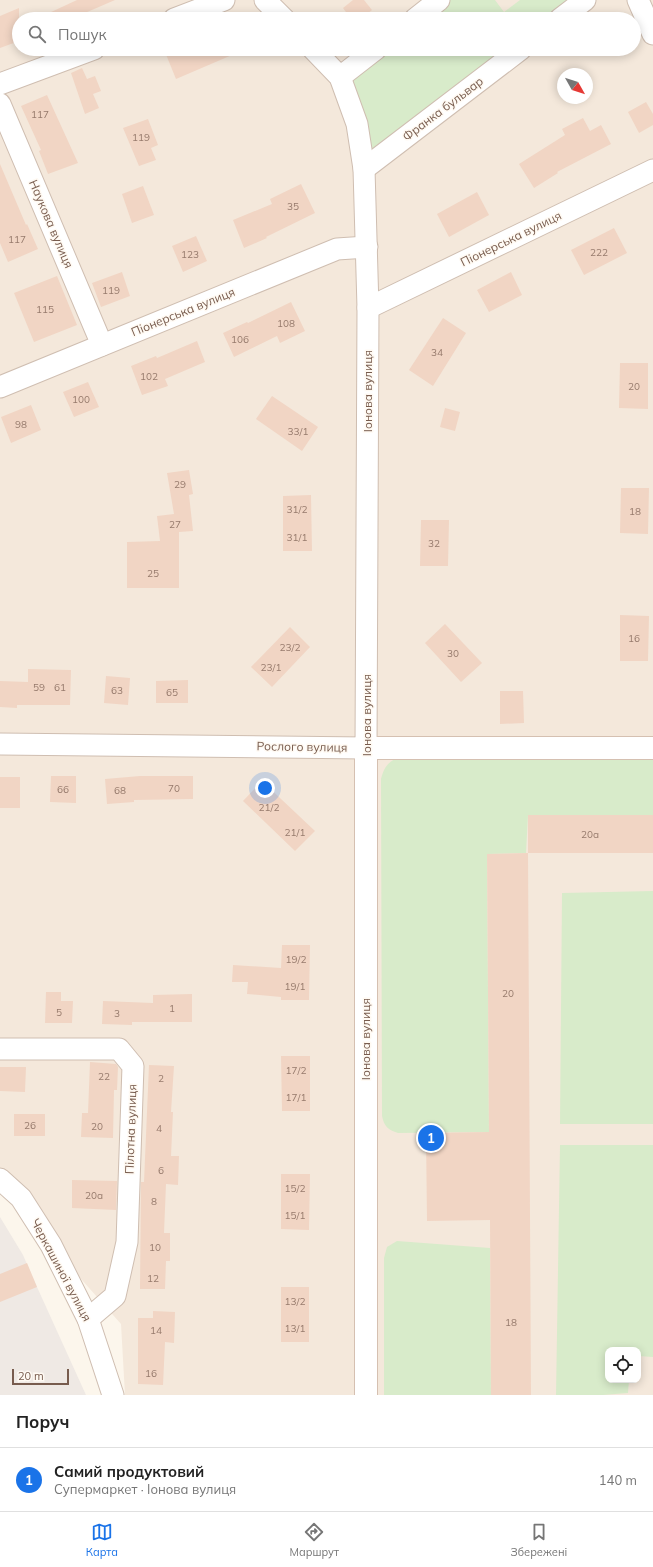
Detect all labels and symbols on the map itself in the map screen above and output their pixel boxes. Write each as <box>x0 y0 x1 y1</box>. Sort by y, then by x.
north arrow <box>557 68 593 104</box>
street label: Франка бульвар <box>399 73 486 144</box>
house number: 117 <box>31 108 49 121</box>
house number: 119 <box>132 131 150 144</box>
street label: Наукова вулиця <box>26 177 77 270</box>
house number: 35 <box>287 200 299 213</box>
street label: Піонерська вулиця <box>458 208 564 270</box>
house number: 117 <box>8 233 26 246</box>
house number: 222 <box>590 246 608 259</box>
house number: 123 <box>181 248 199 261</box>
house number: 119 <box>102 284 120 297</box>
street label: Піонерська вулиця <box>129 284 237 339</box>
house number: 115 <box>36 303 54 316</box>
house number: 108 <box>277 317 295 330</box>
house number: 106 <box>231 333 249 346</box>
house number: 34 <box>431 346 443 359</box>
street label: Іонова вулиця <box>360 350 375 432</box>
house number: 102 <box>140 370 158 383</box>
house number: 20 <box>628 380 640 393</box>
house number: 100 <box>72 393 90 406</box>
house number: 98 <box>15 418 27 431</box>
house number: 33/1 <box>288 425 308 438</box>
house number: 29 <box>174 478 186 491</box>
house number: 31/2 <box>287 503 307 516</box>
house number: 18 <box>629 505 641 518</box>
house number: 27 <box>169 518 181 531</box>
house number: 31/1 <box>287 531 307 544</box>
house number: 32 <box>428 537 440 550</box>
house number: 25 <box>147 567 159 580</box>
house number: 16 <box>628 632 640 645</box>
house number: 23/2 <box>280 641 300 654</box>
house number: 30 <box>447 647 459 660</box>
house number: 23/1 <box>261 661 281 674</box>
street label: Іонова вулиця <box>359 674 374 756</box>
house number: 59 <box>33 681 45 694</box>
house number: 61 <box>54 681 66 694</box>
house number: 63 <box>111 684 123 697</box>
house number: 65 <box>166 686 178 699</box>
street label: Рослого вулиця <box>256 738 348 755</box>
your location <box>255 778 275 798</box>
house number: 70 <box>168 782 180 795</box>
house number: 66 <box>57 783 69 796</box>
house number: 68 <box>114 784 126 797</box>
house number: 21/2 <box>259 801 279 814</box>
house number: 21/1 <box>285 826 305 839</box>
house number: 20а <box>581 828 599 841</box>
house number: 19/2 <box>286 953 306 966</box>
house number: 19/1 <box>285 980 305 993</box>
house number: 20 <box>502 987 514 1000</box>
street label: Іонова вулиця <box>358 998 373 1080</box>
house number: 1 <box>169 1002 175 1015</box>
house number: 5 <box>56 1006 62 1019</box>
house number: 3 <box>114 1007 120 1020</box>
house number: 17/2 <box>286 1064 306 1077</box>
house number: 22 <box>98 1070 110 1083</box>
house number: 2 <box>158 1072 164 1085</box>
street label: Пілотна вулиця <box>121 1084 140 1174</box>
house number: 17/1 <box>286 1091 306 1104</box>
house number: 26 <box>24 1119 36 1132</box>
house number: 20 <box>91 1120 103 1133</box>
house number: 4 <box>156 1122 162 1135</box>
pin: 1 <box>418 1123 444 1153</box>
house number: 6 <box>158 1164 164 1177</box>
house number: 15/2 <box>285 1182 305 1195</box>
house number: 20а <box>85 1189 103 1202</box>
house number: 8 <box>151 1195 157 1208</box>
house number: 15/1 <box>285 1209 305 1222</box>
street label: Черкашиної вулиця <box>28 1216 95 1324</box>
house number: 10 <box>149 1241 161 1254</box>
house number: 12 <box>147 1272 159 1285</box>
house number: 13/2 <box>285 1295 305 1308</box>
house number: 18 <box>505 1316 517 1329</box>
house number: 13/1 <box>285 1322 305 1335</box>
house number: 14 <box>150 1324 162 1337</box>
scale bar <box>12 1367 69 1386</box>
house number: 16 <box>145 1367 157 1380</box>

